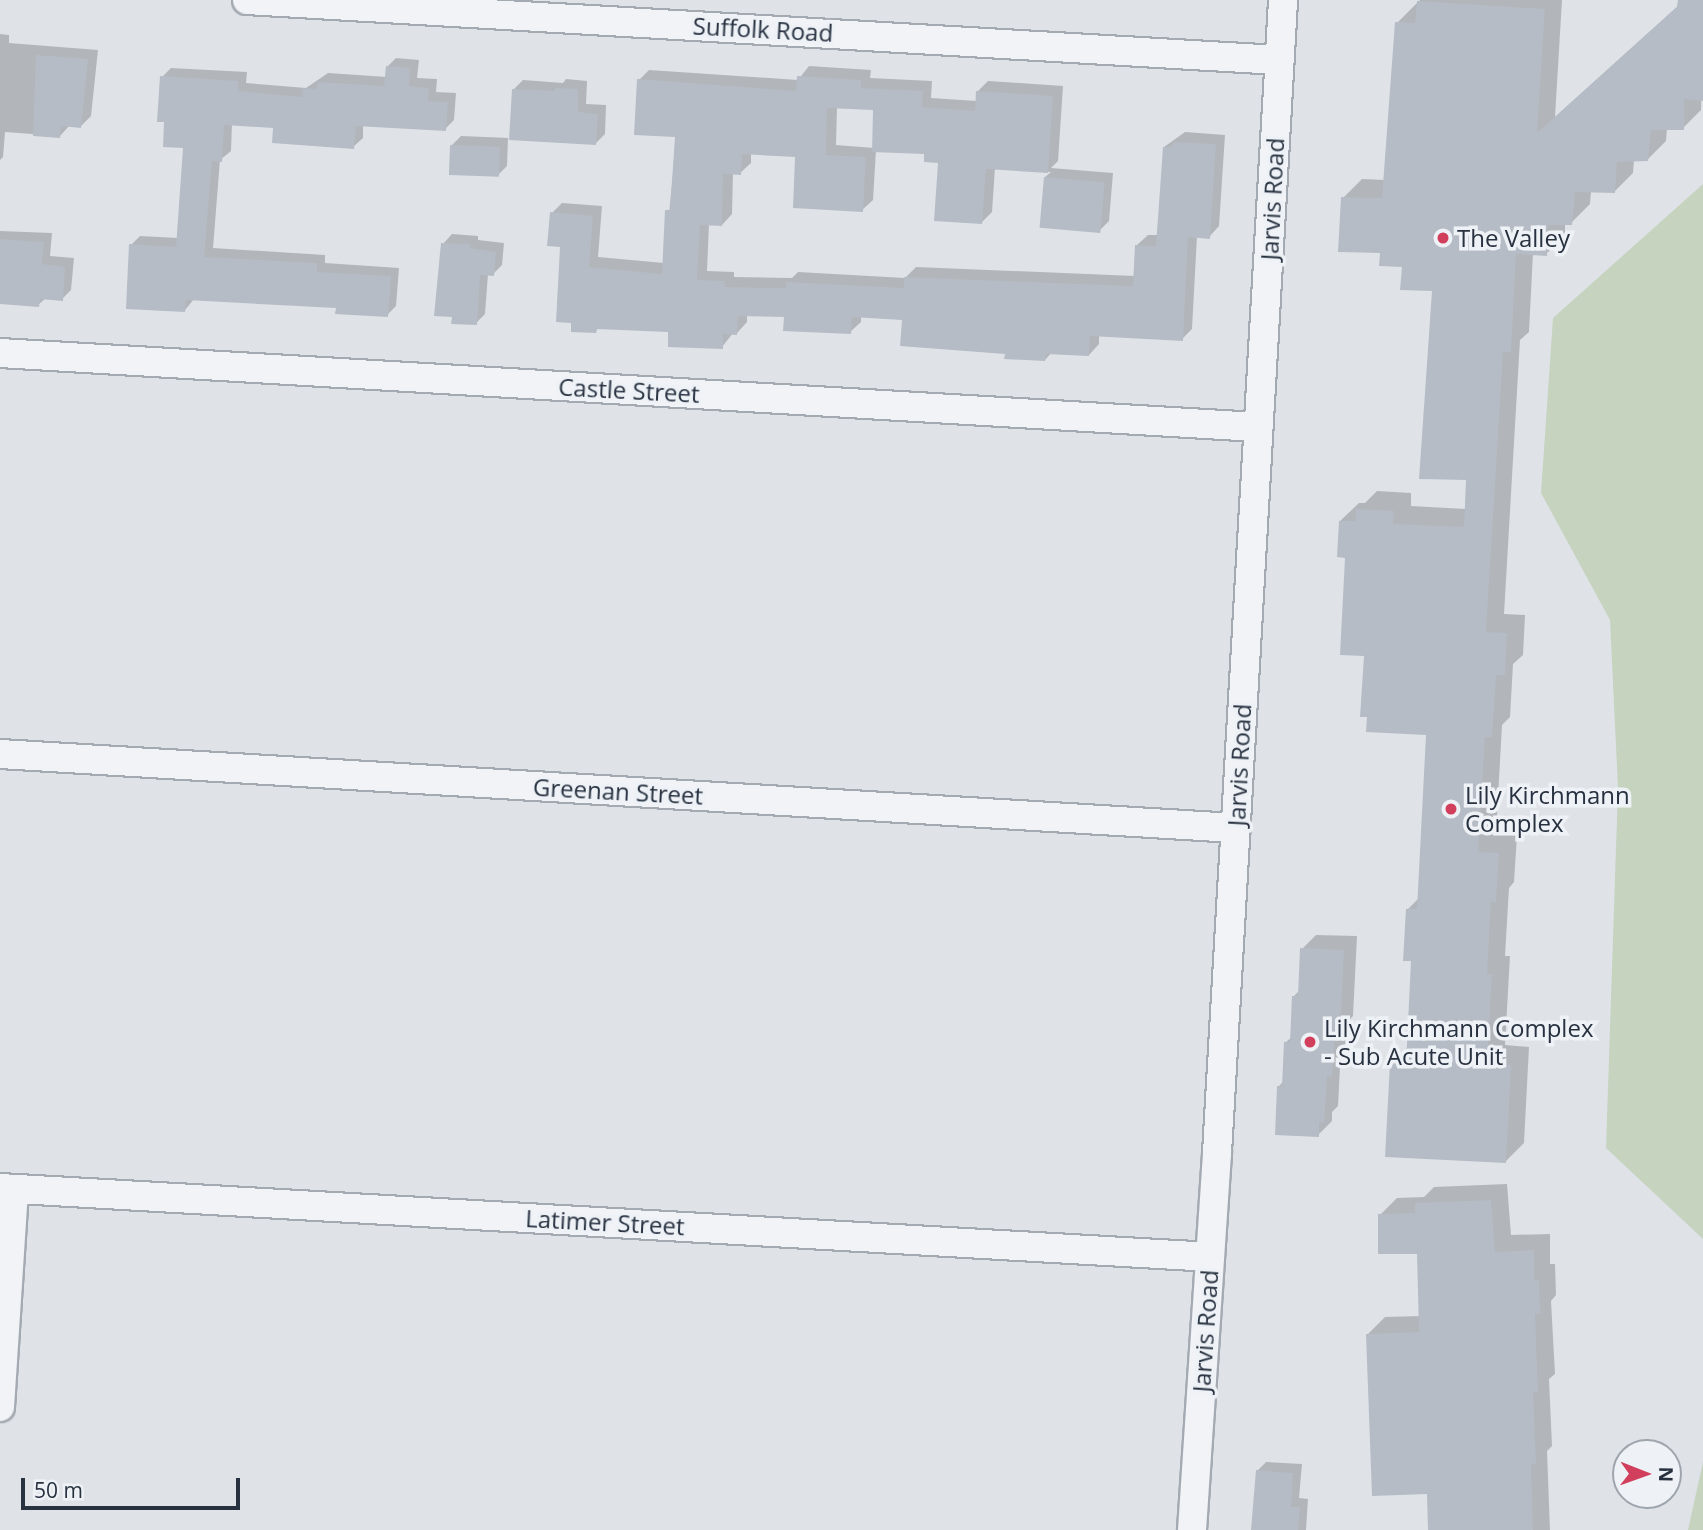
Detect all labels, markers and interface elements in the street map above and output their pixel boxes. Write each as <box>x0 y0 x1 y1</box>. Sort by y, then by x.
street label: Suffolk Road <box>692 11 834 47</box>
street label: Jarvis Road <box>1254 137 1290 261</box>
place label: The Valley <box>1457 224 1570 252</box>
marker: The Valley <box>1435 230 1451 246</box>
street label: Castle Street <box>558 372 700 408</box>
street label: Jarvis Road <box>1221 703 1257 827</box>
street label: Greenan Street <box>532 772 704 810</box>
place label: Lily Kirchmann Complex <box>1465 781 1630 837</box>
marker: Lily Kirchmann Complex <box>1443 801 1459 817</box>
place label: Lily Kirchmann Complex - Sub Acute Unit <box>1324 1014 1593 1070</box>
marker: Lily Kirchmann Complex - Sub Acute Unit <box>1302 1034 1318 1050</box>
street label: Latimer Street <box>525 1203 685 1241</box>
street label: Jarvis Road <box>1186 1269 1224 1393</box>
north arrow <box>1612 1439 1682 1509</box>
scale bar <box>24 1464 243 1508</box>
text: N <box>1653 1466 1679 1482</box>
text: 50 m <box>34 1476 83 1504</box>

